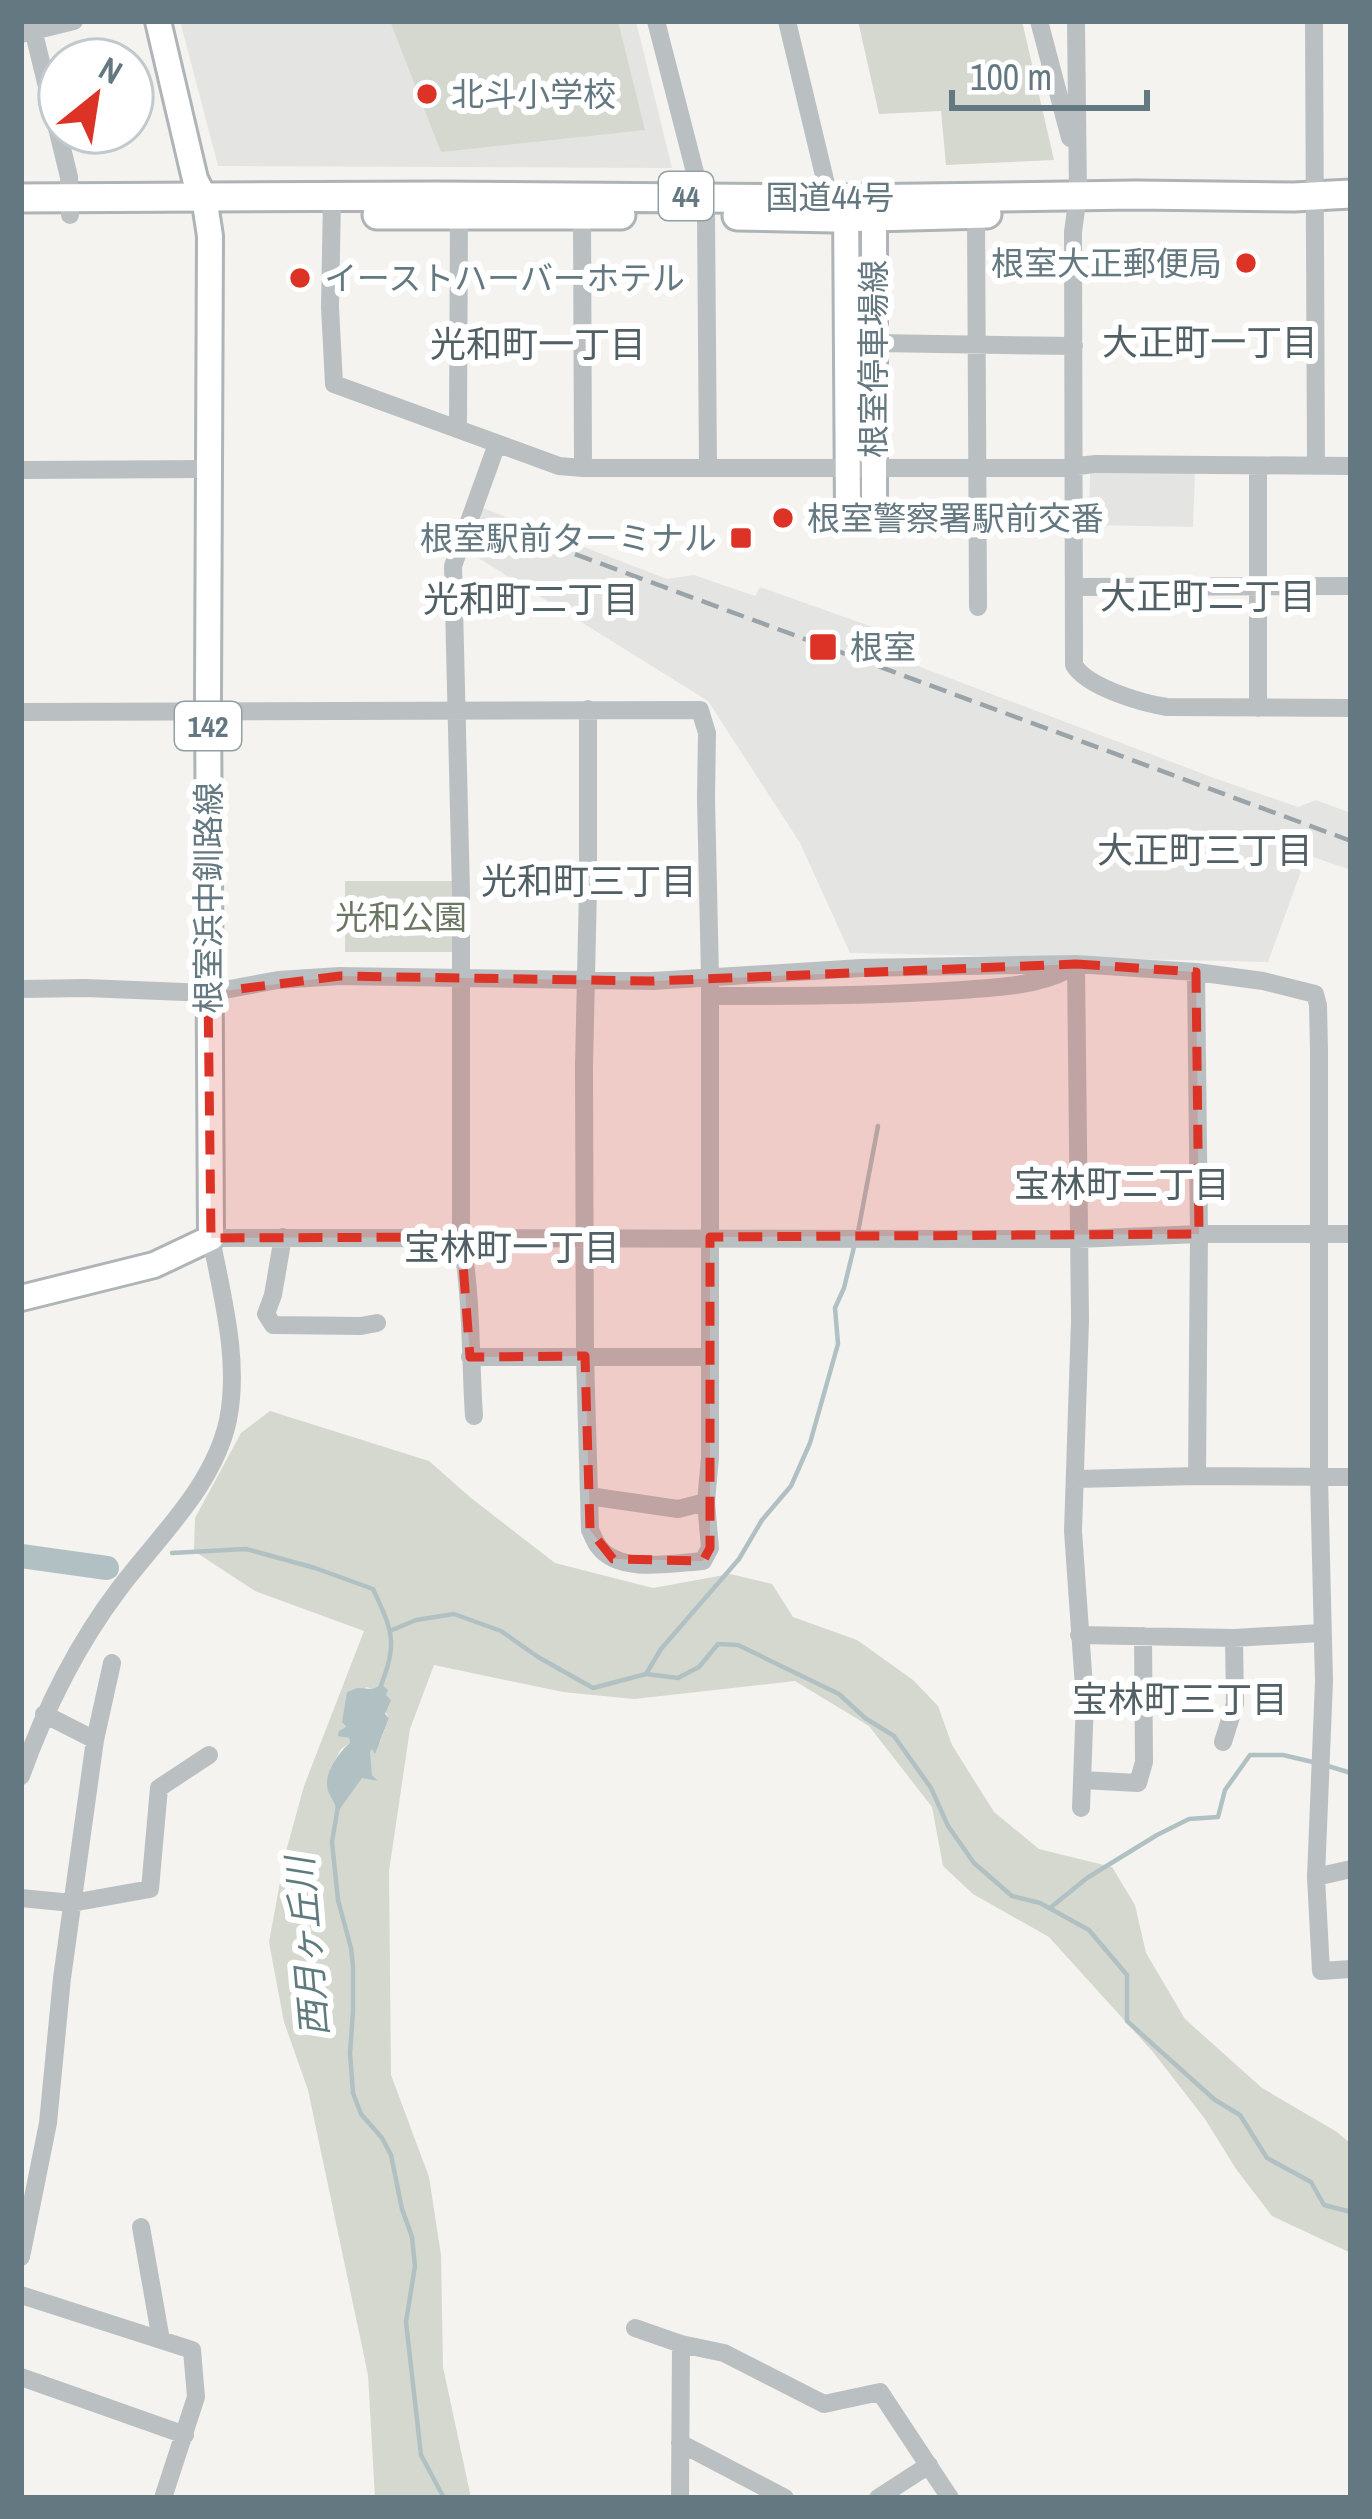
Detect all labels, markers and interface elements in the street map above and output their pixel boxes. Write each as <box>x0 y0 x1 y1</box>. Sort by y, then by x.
north arrow <box>36 36 156 156</box>
scale bar <box>952 36 1147 110</box>
text: N <box>92 46 130 94</box>
text: 100 m <box>970 53 1052 101</box>
place label: 北斗小学校 <box>451 72 616 116</box>
marker: 北斗小学校 <box>414 81 440 107</box>
road number: 44 <box>659 172 713 220</box>
street label: 国道44号 <box>765 175 895 219</box>
place label: 根室大正郵便局 <box>991 241 1222 285</box>
marker: 根室大正郵便局 <box>1233 250 1259 276</box>
place label: イーストハーバーホテル <box>324 256 685 300</box>
street label: 根室停車場線 <box>851 260 895 458</box>
marker: イーストハーバーホテル <box>287 265 313 291</box>
district label: 大正町一丁目 <box>1102 318 1318 366</box>
district label: 光和町一丁目 <box>430 320 646 368</box>
place label: 根室警察署駅前交番 <box>807 496 1104 540</box>
marker: 根室警察署駅前交番 <box>770 505 796 531</box>
place label: 根室駅前ターミナル <box>420 516 717 560</box>
marker: 根室駅前ターミナル <box>728 525 754 551</box>
district label: 大正町二丁目 <box>1100 572 1316 620</box>
district label: 光和町二丁目 <box>423 575 639 623</box>
place label: 根室 <box>850 625 916 669</box>
marker: 根室 <box>807 631 839 663</box>
road number: 142 <box>175 702 241 750</box>
street label: 根室浜中釧路線 <box>186 783 230 1014</box>
district label: 大正町三丁目 <box>1097 826 1313 874</box>
district label: 光和町三丁目 <box>481 857 697 905</box>
park label: 光和公園 <box>335 895 467 939</box>
district label: 宝林町二丁目 <box>1014 1160 1230 1208</box>
district label: 宝林町一丁目 <box>404 1223 620 1271</box>
district label: 宝林町三丁目 <box>1072 1675 1288 1723</box>
water label: 西月ヶ丘川 <box>275 1851 339 2039</box>

